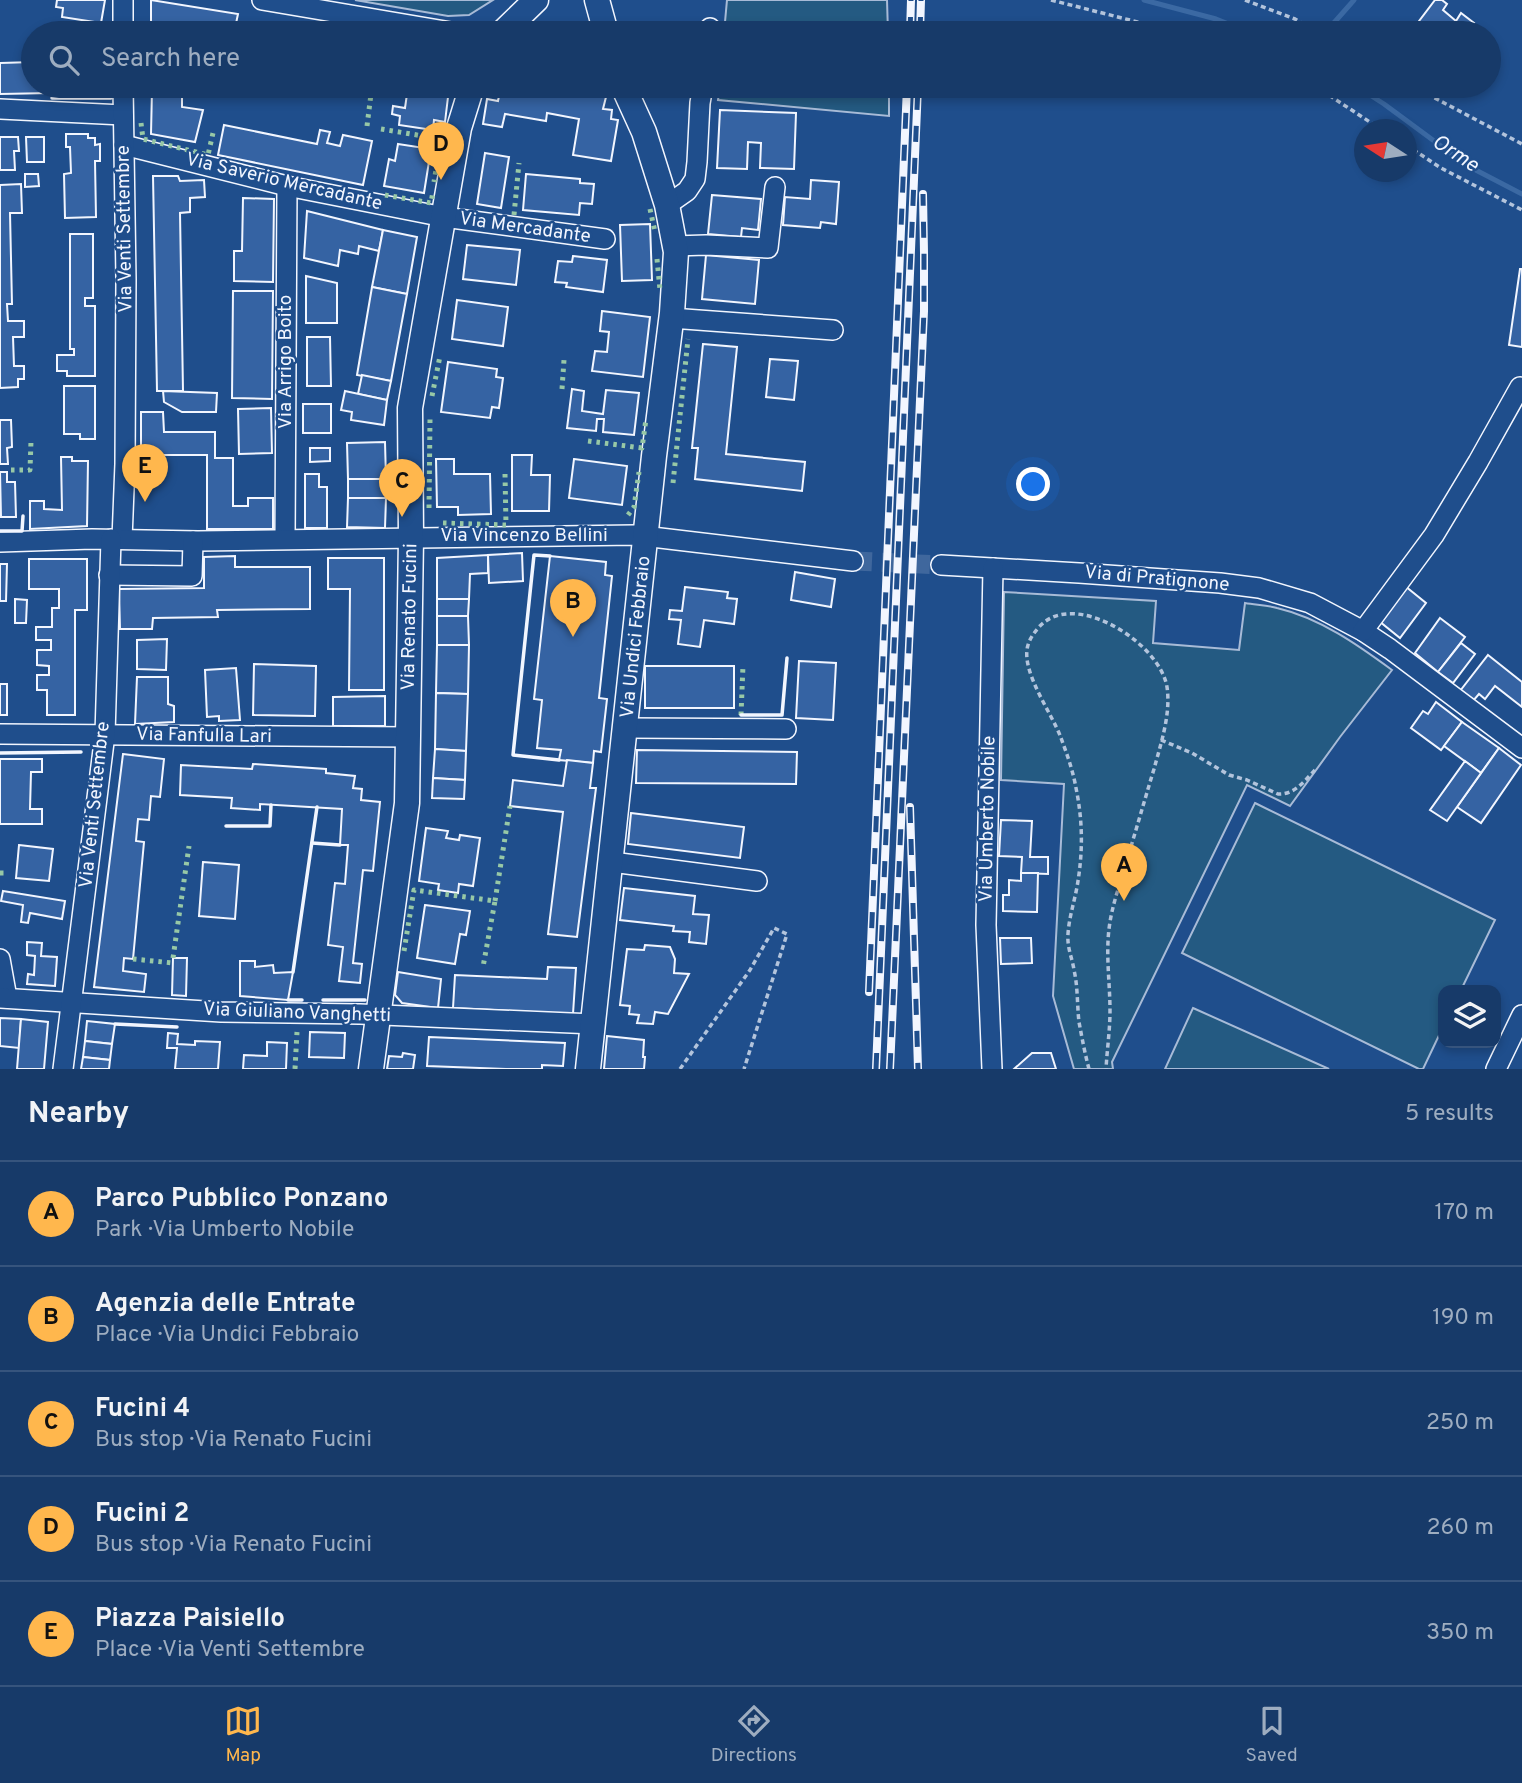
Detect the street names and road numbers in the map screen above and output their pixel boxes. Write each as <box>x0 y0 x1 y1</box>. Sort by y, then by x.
street label: Via Venti Settembre <box>112 145 138 313</box>
street label: Via Saverio Mercadante <box>183 148 385 216</box>
street label: Via Mercadante <box>458 207 592 249</box>
street label: Via Arrigo Boito <box>274 295 298 429</box>
street label: Via Vincenzo Bellini <box>440 524 608 548</box>
street label: Via Renato Fucini <box>397 543 423 691</box>
street label: Via Undici Febbraio <box>616 555 656 719</box>
street label: Via di Pratignone <box>1083 561 1231 597</box>
street label: Via Venti Settembre <box>74 720 116 890</box>
street label: Via Fanfulla Lari <box>136 723 272 749</box>
street label: Via Umberto Nobile <box>975 735 1001 903</box>
street label: Via Giuliano Vanghetti <box>203 998 391 1028</box>

